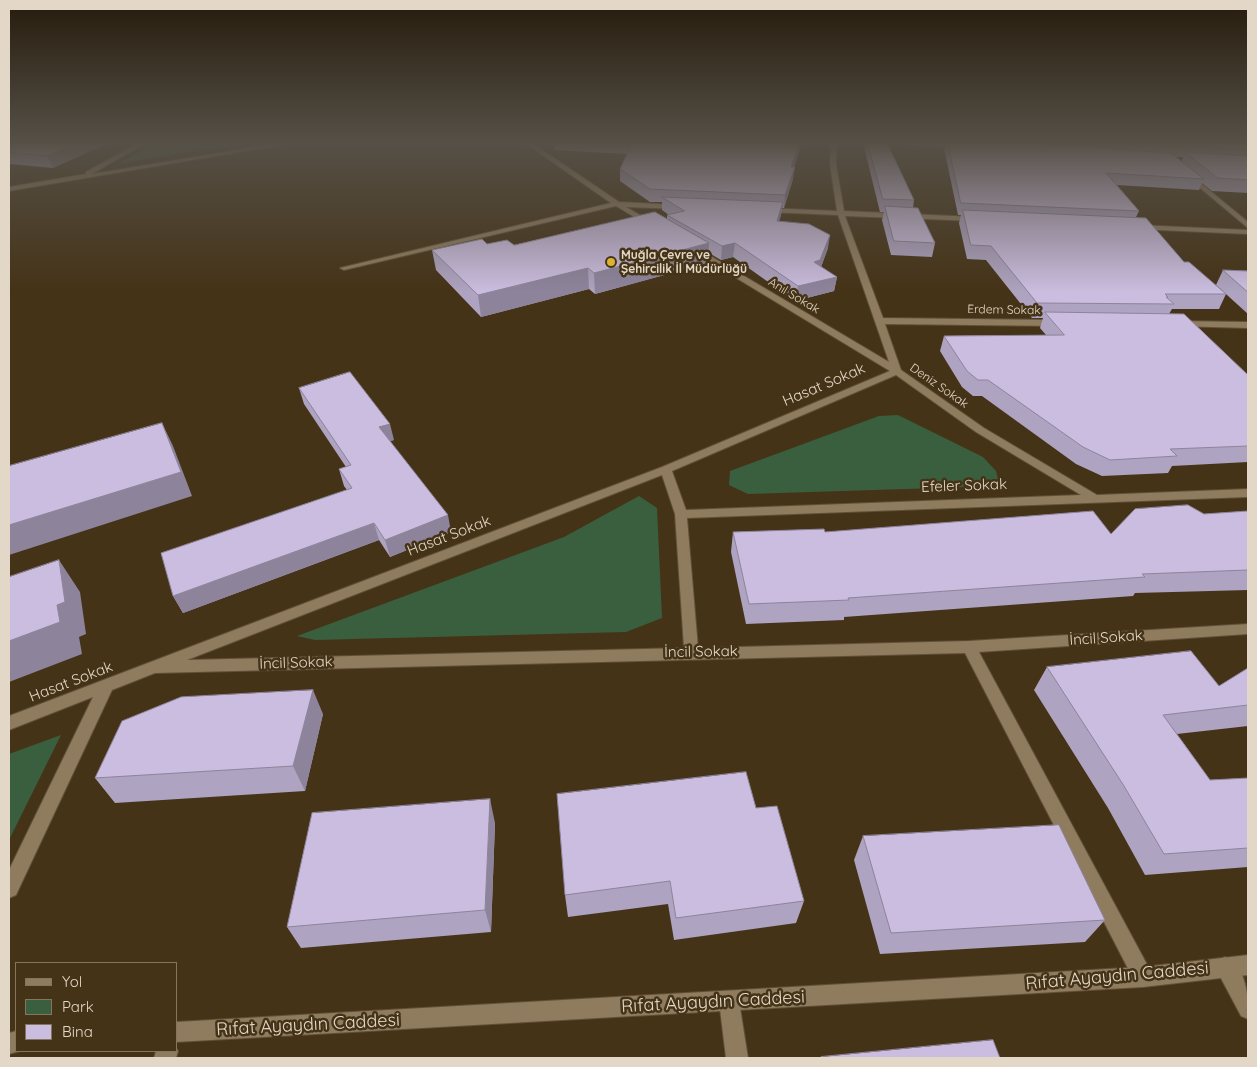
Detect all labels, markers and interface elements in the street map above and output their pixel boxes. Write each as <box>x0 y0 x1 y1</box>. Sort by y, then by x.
place label: Muğla Çevre ve Şehircilik İl Müdürlüğü <box>621 248 747 276</box>
marker: Muğla Çevre ve Şehircilik İl Müdürlüğü <box>605 256 617 268</box>
street label: Anıl Sokak <box>766 275 822 317</box>
street label: Erdem Sokak <box>967 302 1041 318</box>
street label: Hasat Sokak <box>780 360 868 410</box>
street label: Deniz Sokak <box>907 361 971 411</box>
street label: Efeler Sokak <box>921 476 1007 496</box>
street label: Hasat Sokak <box>405 512 493 560</box>
street label: İncil Sokak <box>1069 626 1143 650</box>
street label: İncil Sokak <box>664 642 738 662</box>
street label: İncil Sokak <box>259 653 333 673</box>
street label: Hasat Sokak <box>27 658 115 706</box>
street label: Rıfat Ayaydın Caddesi <box>1025 957 1209 995</box>
legend <box>15 962 178 1052</box>
text: Yol <box>62 972 82 991</box>
street label: Rıfat Ayaydın Caddesi <box>621 986 805 1018</box>
text: Park <box>62 997 94 1016</box>
street label: Rıfat Ayaydın Caddesi <box>216 1009 400 1041</box>
text: Bina <box>62 1022 93 1041</box>

